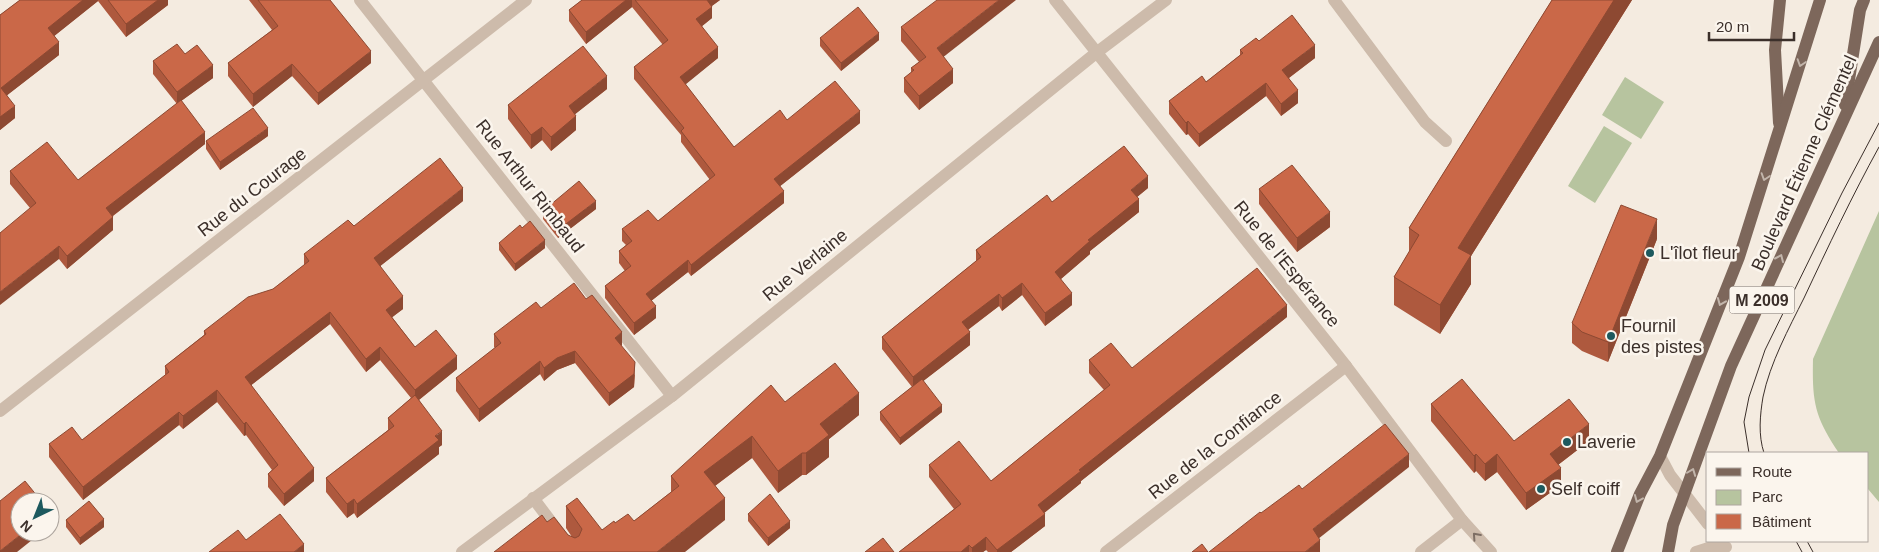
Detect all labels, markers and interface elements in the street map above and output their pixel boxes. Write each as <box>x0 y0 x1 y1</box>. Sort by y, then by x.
scale bar <box>1709 10 1794 42</box>
text: 20 m <box>1716 18 1749 35</box>
street label: Boulevard Étienne Clémentel <box>1747 52 1861 274</box>
one-way arrow <box>1797 59 1807 67</box>
street label: Rue Arthur Rimbaud <box>472 116 588 256</box>
street label: Rue du Courage <box>194 143 310 241</box>
one-way arrow <box>1760 173 1770 181</box>
street label: Rue de l'Espérance <box>1230 197 1344 331</box>
street label: Rue Verlaine <box>759 225 851 305</box>
place label: L'îlot fleur <box>1660 243 1737 263</box>
marker: L'îlot fleur <box>1644 247 1656 259</box>
one-way arrow <box>1774 254 1785 263</box>
road number: M 2009 <box>1730 286 1794 314</box>
one-way arrow <box>1717 297 1727 306</box>
place label: Fournil des pistes <box>1621 316 1702 357</box>
marker: Fournil des pistes <box>1605 330 1617 342</box>
street label: Rue de la Confiance <box>1145 387 1285 503</box>
place label: Laverie <box>1577 432 1636 452</box>
marker: Laverie <box>1561 436 1573 448</box>
legend <box>1706 452 1869 542</box>
text: Route <box>1752 463 1792 480</box>
one-way arrow <box>1686 468 1696 477</box>
place label: Self coiff <box>1551 479 1621 499</box>
marker: Self coiff <box>1535 483 1547 495</box>
text: Parc <box>1752 488 1783 505</box>
north arrow <box>10 492 60 542</box>
one-way arrow <box>1634 494 1644 503</box>
text: Bâtiment <box>1752 513 1812 530</box>
text: N <box>17 517 35 536</box>
one-way arrow <box>1473 533 1482 542</box>

